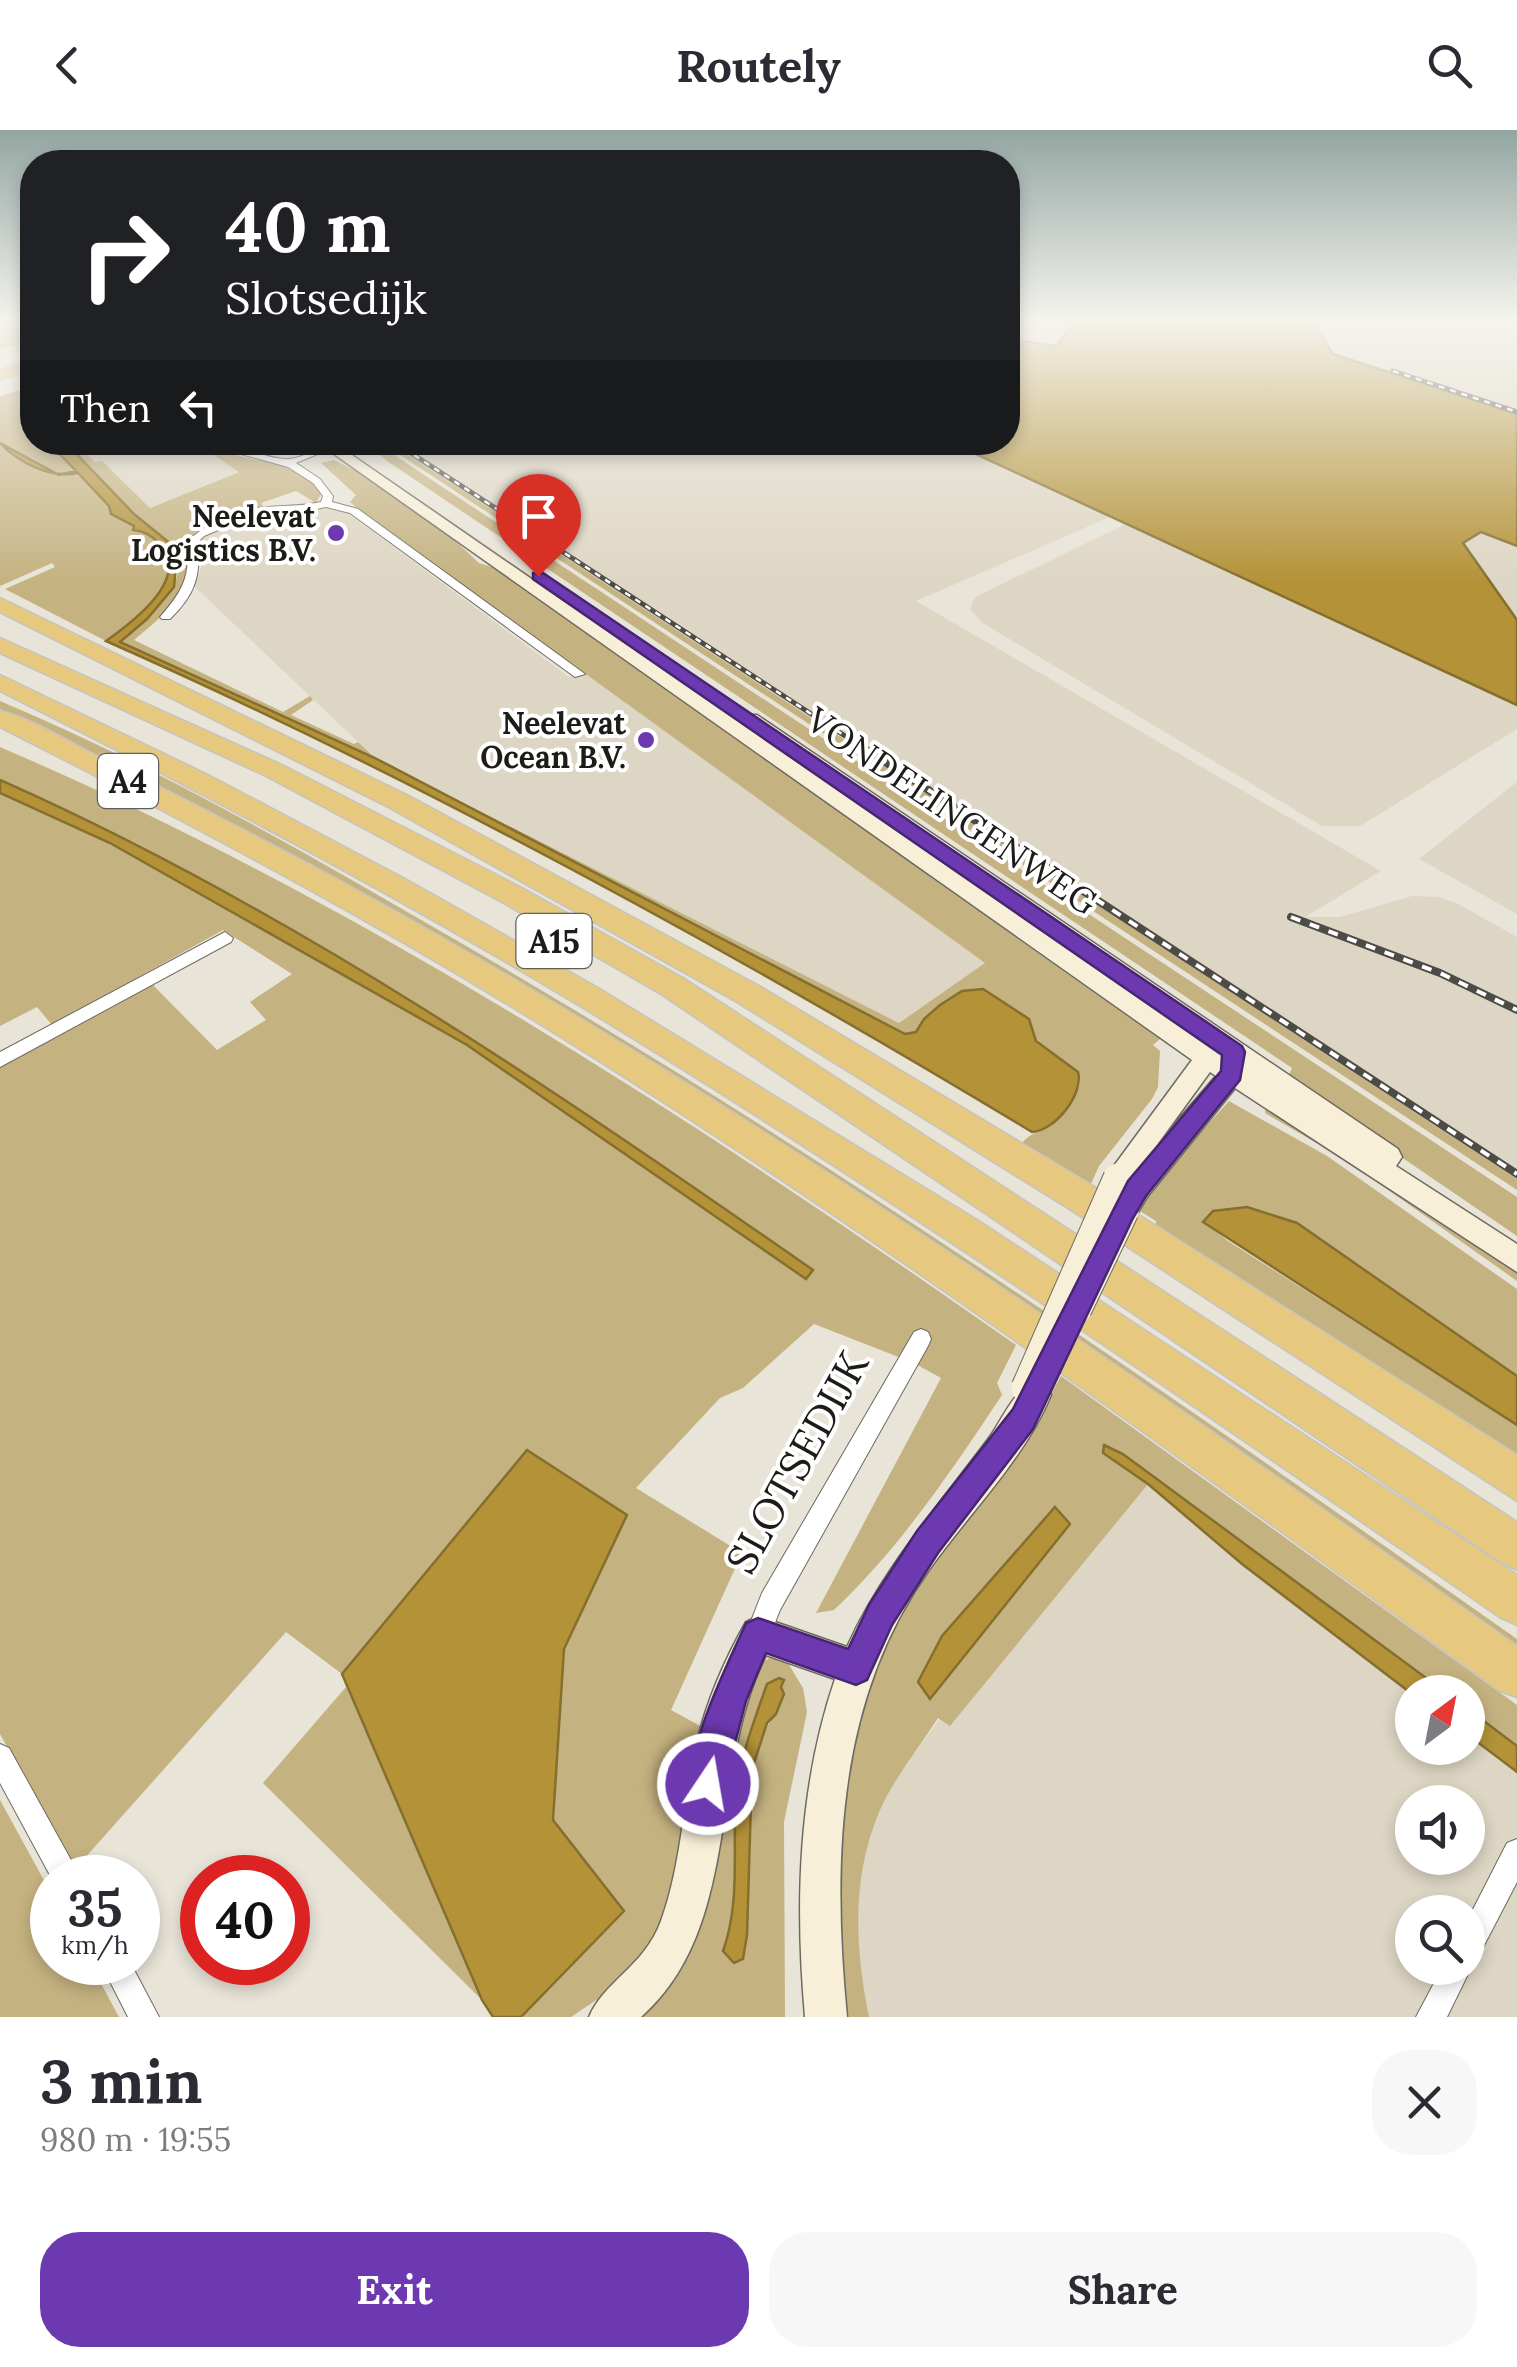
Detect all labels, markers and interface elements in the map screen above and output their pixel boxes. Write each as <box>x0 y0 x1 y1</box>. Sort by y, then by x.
text: Routely <box>676 37 841 94</box>
icon: back <box>40 38 95 93</box>
icon: search <box>1422 38 1477 93</box>
text: 40 m <box>225 182 391 271</box>
icon: right <box>60 190 190 320</box>
text: Slotsedijk <box>225 269 427 326</box>
icon: left <box>171 380 226 435</box>
text: Then <box>60 384 151 432</box>
pin <box>496 474 581 577</box>
icon: arrive <box>511 489 566 544</box>
place label: Neelevat Logistics B.V. <box>131 497 317 570</box>
marker: Neelevat Logistics B.V. <box>325 522 347 544</box>
street label: VONDELINGENWEG <box>797 697 1106 925</box>
place label: Neelevat Ocean B.V. <box>480 704 627 776</box>
marker: Neelevat Ocean B.V. <box>635 729 657 751</box>
road number: A4 <box>98 754 158 808</box>
road number: A15 <box>516 914 592 968</box>
street label: SLOTSEDIJK <box>714 1341 880 1583</box>
north arrow <box>1395 1675 1485 1765</box>
map controls <box>1395 1675 1485 1985</box>
position arrow <box>656 1732 760 1836</box>
button: sound <box>1395 1785 1485 1875</box>
speed limit sign: 40 <box>180 1855 310 1985</box>
text: 35 <box>68 1876 123 1940</box>
button: search <box>1395 1895 1485 1985</box>
text: km/h <box>61 1929 129 1961</box>
text: 3 min <box>40 2043 202 2119</box>
button: close <box>1372 2050 1477 2155</box>
text: 980 m · 19:55 <box>40 2119 231 2160</box>
button: Exit <box>40 2232 749 2347</box>
button: Share <box>769 2232 1477 2347</box>

